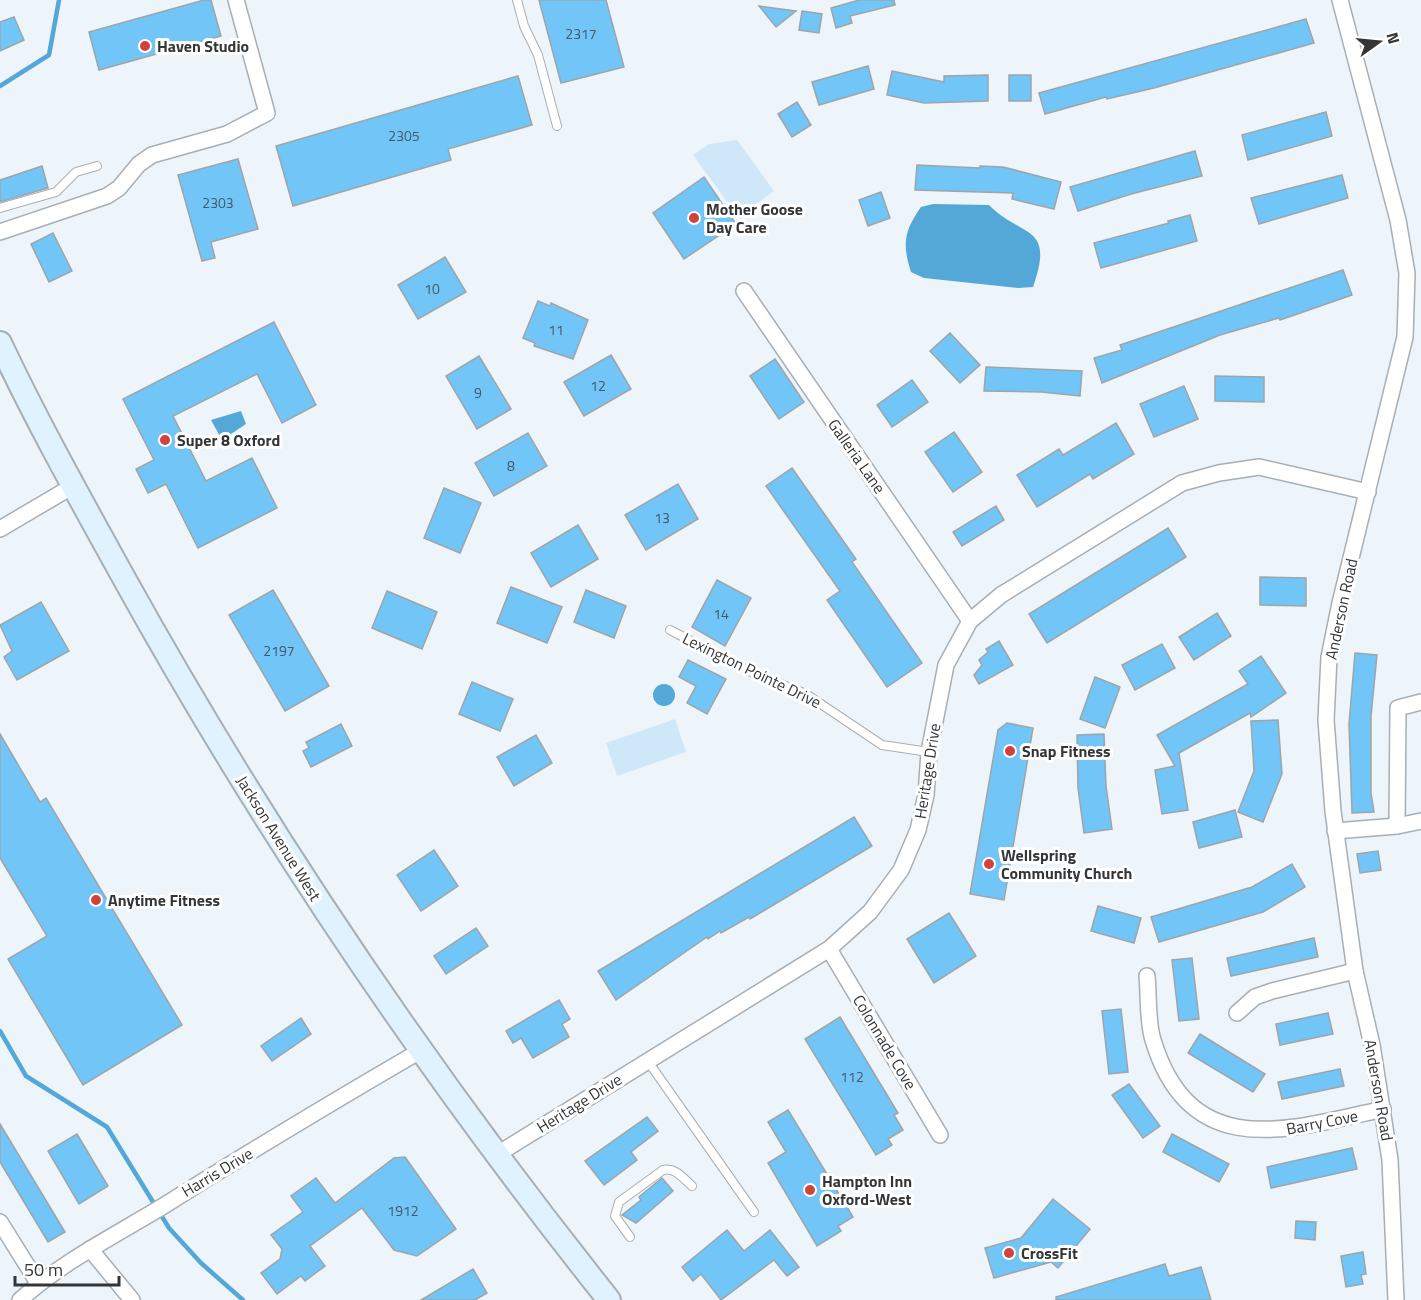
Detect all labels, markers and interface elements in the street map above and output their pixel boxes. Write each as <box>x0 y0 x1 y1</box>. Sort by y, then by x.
north arrow <box>1349 12 1409 72</box>
house number: 2317 <box>565 23 597 44</box>
text: N <box>1380 30 1407 47</box>
place label: Haven Studio <box>157 34 249 58</box>
marker: Haven Studio <box>138 39 152 53</box>
house number: 2305 <box>388 125 420 146</box>
house number: 2303 <box>202 192 234 213</box>
place label: Mother Goose Day Care <box>706 197 803 239</box>
marker: Mother Goose Day Care <box>687 211 701 225</box>
house number: 10 <box>424 278 440 299</box>
house number: 11 <box>548 319 564 340</box>
house number: 12 <box>590 375 606 396</box>
house number: 9 <box>474 382 482 403</box>
street label: Galleria Lane <box>822 414 892 498</box>
place label: Super 8 Oxford <box>177 428 280 452</box>
marker: Super 8 Oxford <box>158 433 172 447</box>
house number: 8 <box>507 455 515 476</box>
house number: 13 <box>654 507 670 528</box>
street label: Anderson Road <box>1319 556 1363 662</box>
house number: 14 <box>713 603 729 624</box>
street label: Lexington Pointe Drive <box>679 626 825 714</box>
house number: 2197 <box>263 640 295 661</box>
street label: Heritage Drive <box>908 722 946 820</box>
place label: Snap Fitness <box>1022 739 1111 763</box>
marker: Snap Fitness <box>1003 744 1017 758</box>
street label: Jackson Avenue West <box>231 771 327 906</box>
place label: Wellspring Community Church <box>1001 843 1132 885</box>
marker: Wellspring Community Church <box>982 857 996 871</box>
place label: Anytime Fitness <box>108 888 220 912</box>
marker: Anytime Fitness <box>89 893 103 907</box>
street label: Colonnade Cove <box>847 990 923 1094</box>
street label: Anderson Road <box>1358 1037 1400 1143</box>
house number: 112 <box>840 1066 864 1087</box>
street label: Heritage Drive <box>532 1067 626 1139</box>
street label: Barry Cove <box>1284 1103 1360 1141</box>
street label: Harris Drive <box>177 1141 257 1203</box>
place label: Hampton Inn Oxford-West <box>822 1169 912 1211</box>
marker: Hampton Inn Oxford-West <box>803 1183 817 1197</box>
house number: 1912 <box>387 1200 419 1221</box>
place label: CrossFit <box>1021 1241 1078 1265</box>
marker: CrossFit <box>1002 1246 1016 1260</box>
scale bar <box>15 1249 118 1287</box>
text: 50 m <box>24 1256 63 1283</box>

